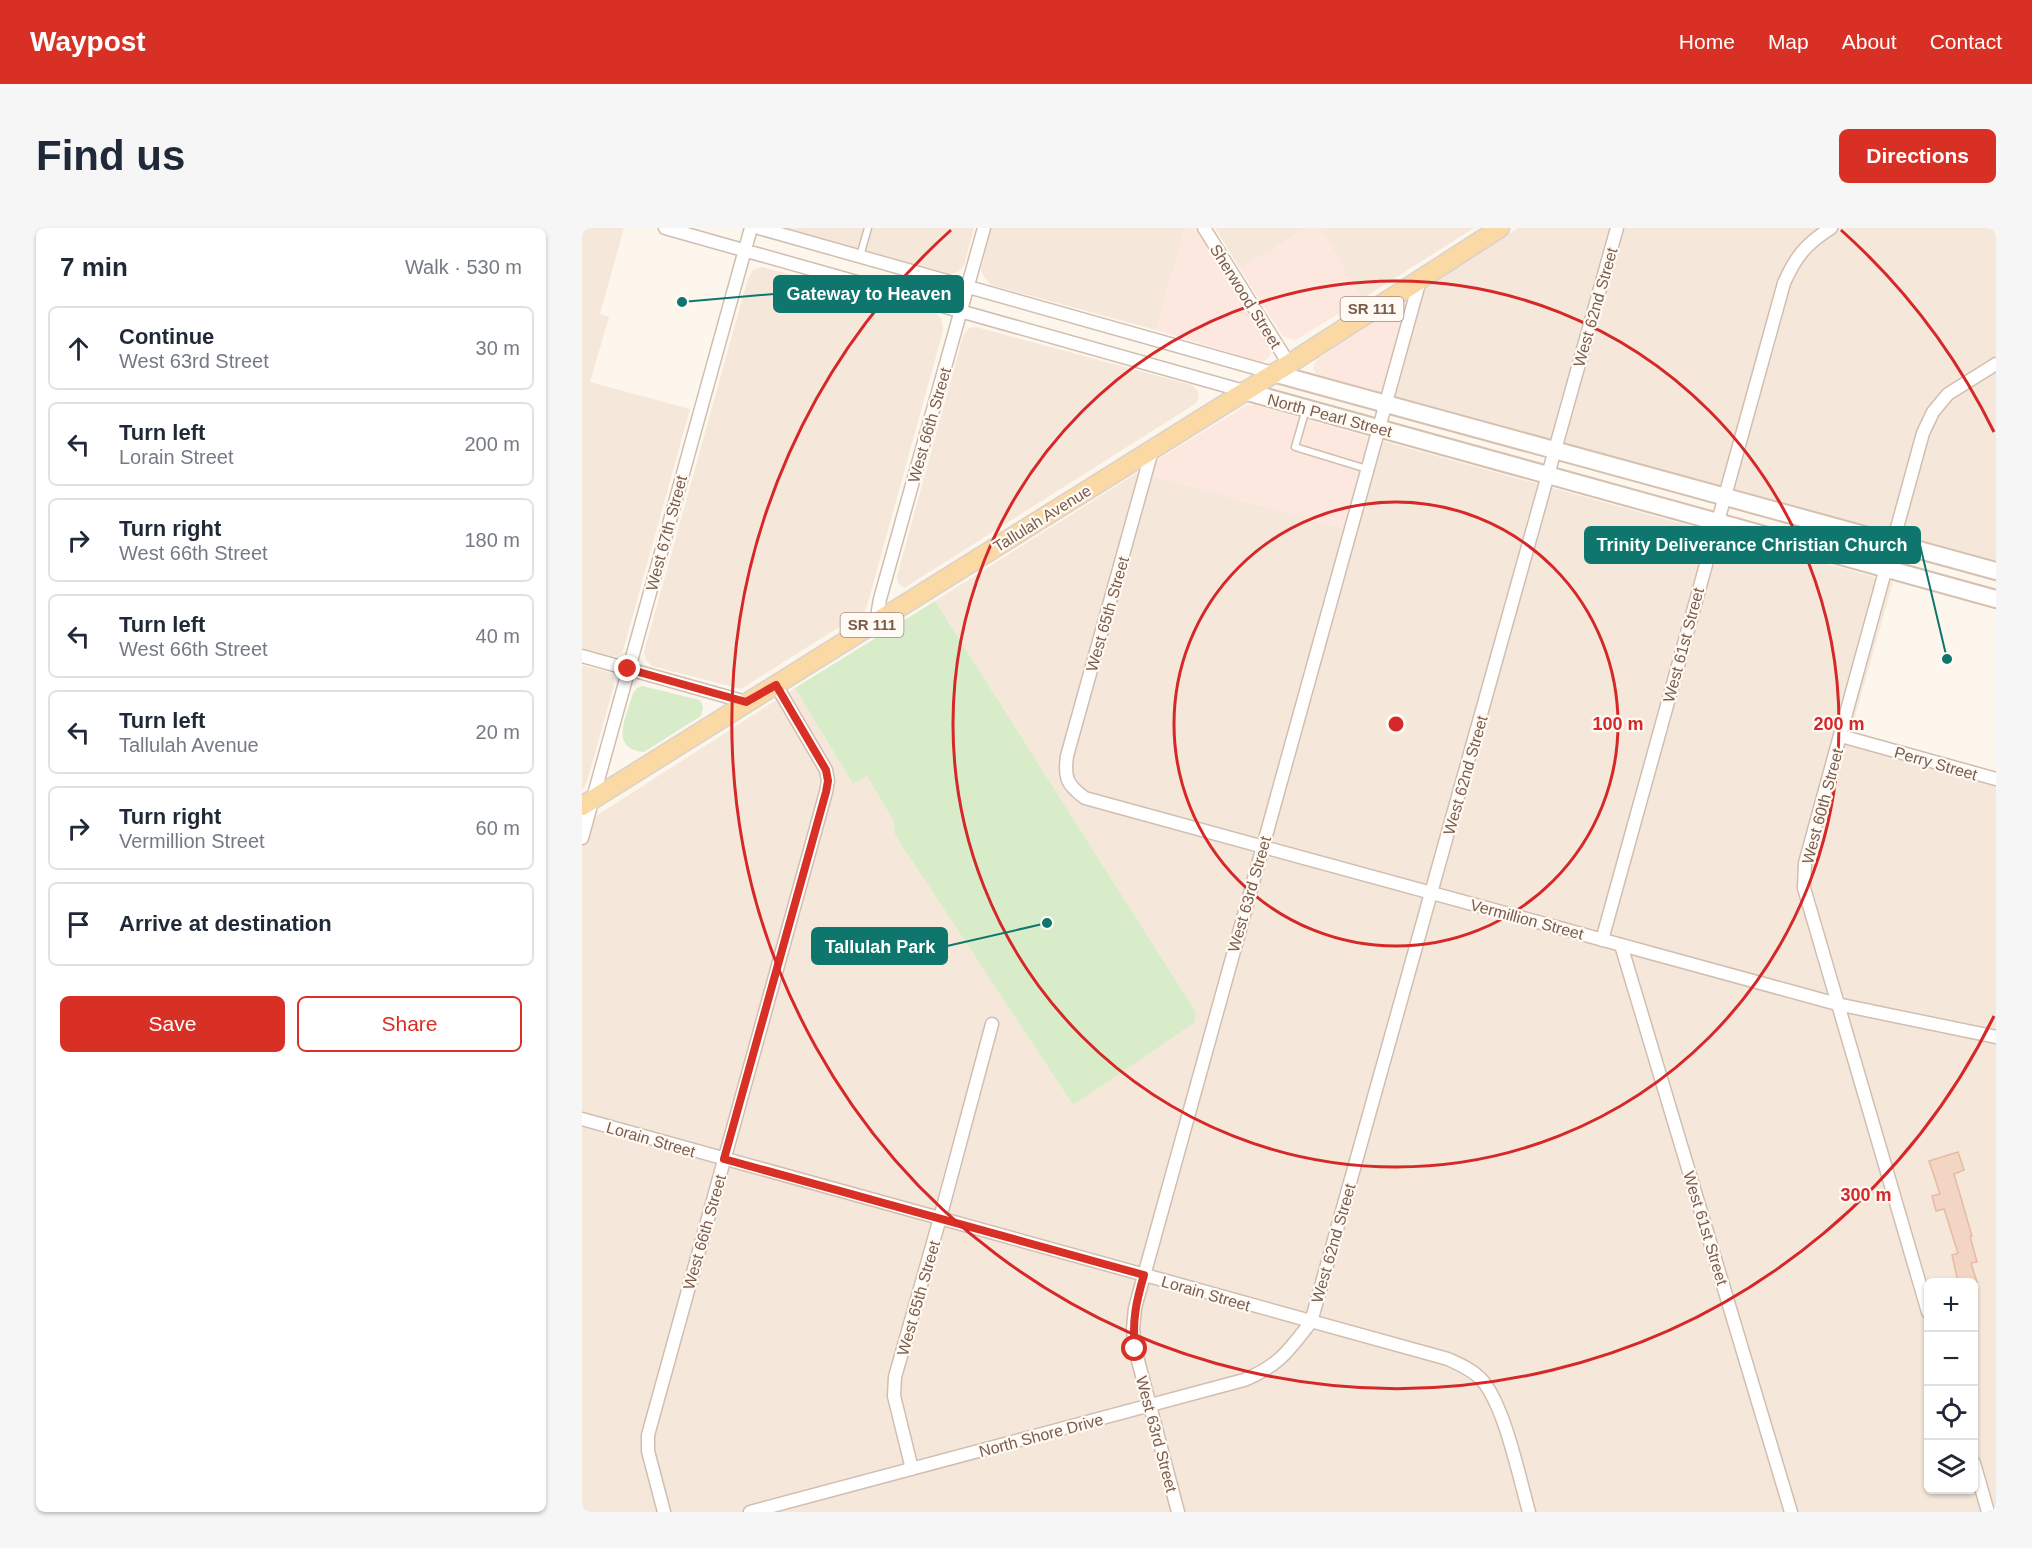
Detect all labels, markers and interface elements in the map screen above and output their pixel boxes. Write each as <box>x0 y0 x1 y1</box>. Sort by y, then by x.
text: Waypost <box>30 26 146 57</box>
text: Home <box>1679 30 1735 53</box>
text: Map <box>1768 30 1809 53</box>
text: About <box>1842 30 1897 53</box>
text: Contact <box>1930 30 2002 53</box>
button: Directions <box>1839 129 1996 183</box>
text: Find us <box>36 132 185 179</box>
street label: Sherwood Street <box>1207 241 1285 352</box>
street label: West 62nd Street <box>1570 245 1621 369</box>
text: 7 min <box>60 252 128 282</box>
text: Walk · 530 m <box>405 256 522 278</box>
callout: Gateway to Heaven <box>774 276 963 312</box>
text: Gateway to Heaven <box>786 284 952 304</box>
road number: SR 111 <box>1340 297 1404 321</box>
text: Continue <box>119 324 214 349</box>
icon: ahead <box>62 332 95 365</box>
text: 30 m <box>476 337 520 359</box>
text: West 63rd Street <box>119 350 269 372</box>
street label: West 66th Street <box>905 365 954 485</box>
street label: North Pearl Street <box>1266 391 1394 440</box>
text: Turn left <box>119 420 205 445</box>
icon: left <box>62 428 95 461</box>
text: 200 m <box>464 433 520 455</box>
text: Lorain Street <box>119 446 234 468</box>
street label: West 67th Street <box>643 473 690 593</box>
street label: Tallulah Avenue <box>990 482 1094 555</box>
text: Turn right <box>119 516 221 541</box>
icon: right <box>62 524 95 557</box>
callout: Trinity Deliverance Christian Church <box>1585 527 1920 563</box>
text: 180 m <box>464 529 520 551</box>
text: Trinity Deliverance Christian Church <box>1596 535 1908 555</box>
text: West 66th Street <box>119 542 268 564</box>
street label: West 65th Street <box>1083 554 1132 674</box>
street label: West 61st Street <box>1660 585 1707 704</box>
text: Turn left <box>119 612 205 637</box>
road number: SR 111 <box>840 613 904 637</box>
icon: left <box>62 620 95 653</box>
text: 40 m <box>476 625 520 647</box>
text: West 66th Street <box>119 638 268 660</box>
route end <box>614 655 640 681</box>
text: Turn left <box>119 708 205 733</box>
street label: West 62nd Street <box>1440 713 1491 837</box>
centre of rings <box>1386 714 1406 734</box>
text: 100 m <box>1592 714 1644 734</box>
text: 200 m <box>1813 714 1865 734</box>
icon: left <box>62 716 95 749</box>
text: 20 m <box>476 721 520 743</box>
text: Tallulah Avenue <box>119 734 259 756</box>
street label: Perry Street <box>1892 744 1980 784</box>
street label: West 60th Street <box>1799 746 1846 866</box>
text: Turn right <box>119 804 221 829</box>
icon: right <box>62 812 95 845</box>
text: 60 m <box>476 817 520 839</box>
text: Vermillion Street <box>119 830 265 852</box>
street label: West 63rd Street <box>1225 834 1274 954</box>
street label: Vermillion Street <box>1468 896 1586 943</box>
icon: arrive <box>62 908 95 941</box>
text: Arrive at destination <box>119 911 332 936</box>
callout: Tallulah Park <box>812 928 947 964</box>
text: Tallulah Park <box>825 937 936 957</box>
button: Save <box>60 996 285 1052</box>
button: Share <box>297 996 522 1052</box>
street label: Lorain Street <box>604 1119 698 1160</box>
street label: West 61st Street <box>1680 1169 1731 1288</box>
street label: West 66th Street <box>680 1172 729 1292</box>
street label: West 62nd Street <box>1308 1181 1359 1305</box>
text: 300 m <box>1840 1185 1892 1205</box>
street label: West 65th Street <box>894 1238 943 1358</box>
street label: Lorain Street <box>1159 1273 1253 1314</box>
map controls <box>1924 1278 1978 1494</box>
button: + <box>1924 1278 1978 1332</box>
button: − <box>1924 1332 1978 1386</box>
route start <box>1121 1335 1147 1361</box>
street label: West 63rd Street <box>1133 1374 1180 1495</box>
button: locate <box>1924 1386 1978 1440</box>
street label: North Shore Drive <box>977 1411 1105 1460</box>
button: layers <box>1924 1440 1978 1494</box>

